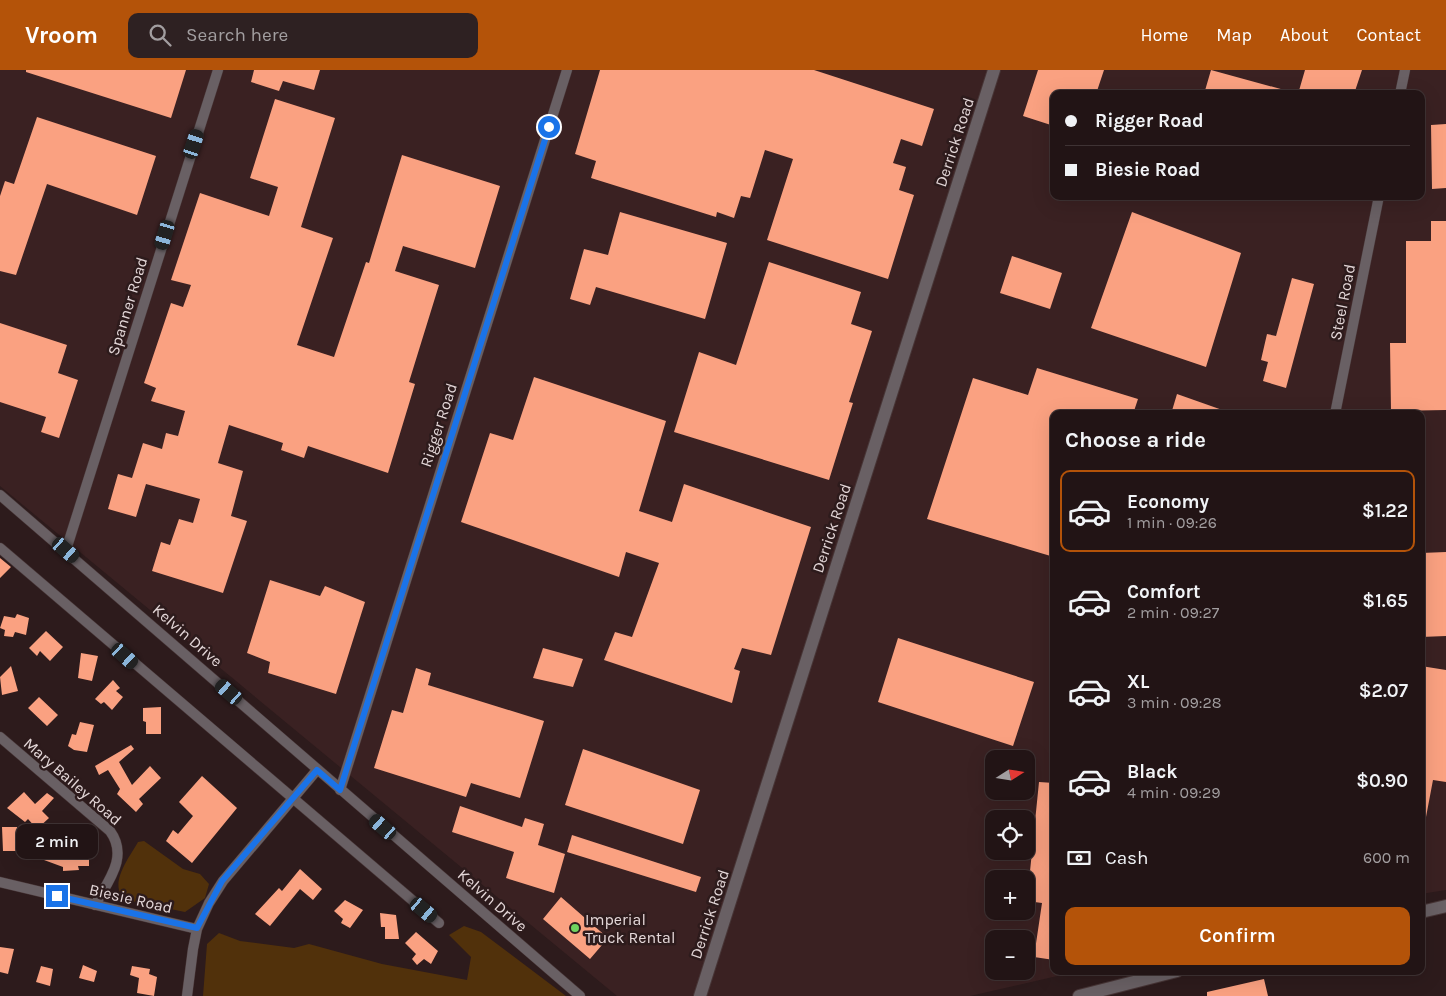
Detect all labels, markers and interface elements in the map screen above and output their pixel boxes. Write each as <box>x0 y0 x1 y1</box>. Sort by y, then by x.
search box <box>128 13 478 58</box>
text: Vroom <box>25 21 98 49</box>
icon: search <box>146 21 174 49</box>
text: Search here <box>186 24 288 46</box>
text: Home <box>1140 24 1188 46</box>
text: Map <box>1216 24 1252 46</box>
text: About <box>1280 24 1329 46</box>
text: Contact <box>1357 24 1421 46</box>
street label: Derrick Road <box>931 95 978 189</box>
text: Rigger Road <box>1095 110 1204 132</box>
route start <box>538 116 560 138</box>
car <box>182 127 205 161</box>
text: Biesie Road <box>1095 159 1201 181</box>
car <box>153 218 176 252</box>
street label: Spanner Road <box>104 255 151 358</box>
street label: Steel Road <box>1326 262 1359 342</box>
street label: Rigger Road <box>416 381 461 470</box>
text: Choose a ride <box>1065 427 1206 453</box>
street label: Derrick Road <box>808 481 855 575</box>
icon: car <box>1067 489 1112 534</box>
text: Economy <box>1127 491 1209 513</box>
text: $1.22 <box>1362 500 1408 522</box>
text: 1 min · 09:26 <box>1127 513 1217 532</box>
car <box>49 534 82 566</box>
icon: car <box>1067 579 1112 624</box>
text: Comfort <box>1127 581 1201 603</box>
text: $1.65 <box>1362 590 1408 612</box>
street label: Kelvin Drive <box>149 600 226 671</box>
text: 2 min · 09:27 <box>1127 603 1219 622</box>
car <box>108 640 141 672</box>
icon: car <box>1067 669 1112 714</box>
text: XL <box>1127 671 1149 693</box>
car <box>212 676 245 708</box>
text: $2.07 <box>1359 680 1408 702</box>
text: 3 min · 09:28 <box>1127 693 1222 712</box>
street label: Mary Bailey Road <box>20 734 126 829</box>
north arrow <box>985 750 1035 800</box>
map controls <box>985 750 1035 980</box>
icon: car <box>1067 759 1112 804</box>
text: Black <box>1127 761 1178 783</box>
text: $0.90 <box>1356 770 1408 792</box>
text: 4 min · 09:29 <box>1127 783 1221 802</box>
button: locate <box>985 810 1035 860</box>
car <box>366 811 399 843</box>
callout: 2 min <box>16 824 98 858</box>
text: 2 min <box>35 832 79 851</box>
icon: cash <box>1065 844 1093 872</box>
text: Cash <box>1105 847 1149 869</box>
text: 600 m <box>1363 848 1410 867</box>
street label: Kelvin Drive <box>454 865 531 936</box>
street label: Derrick Road <box>686 867 733 961</box>
button: + <box>985 870 1035 920</box>
street label: Biesie Road <box>87 880 174 917</box>
route end <box>46 885 68 907</box>
car <box>407 895 440 925</box>
button: Confirm <box>1065 907 1410 965</box>
place label: Imperial Truck Rental <box>585 910 675 947</box>
marker: Imperial Truck Rental <box>569 922 581 934</box>
button: − <box>985 930 1035 980</box>

